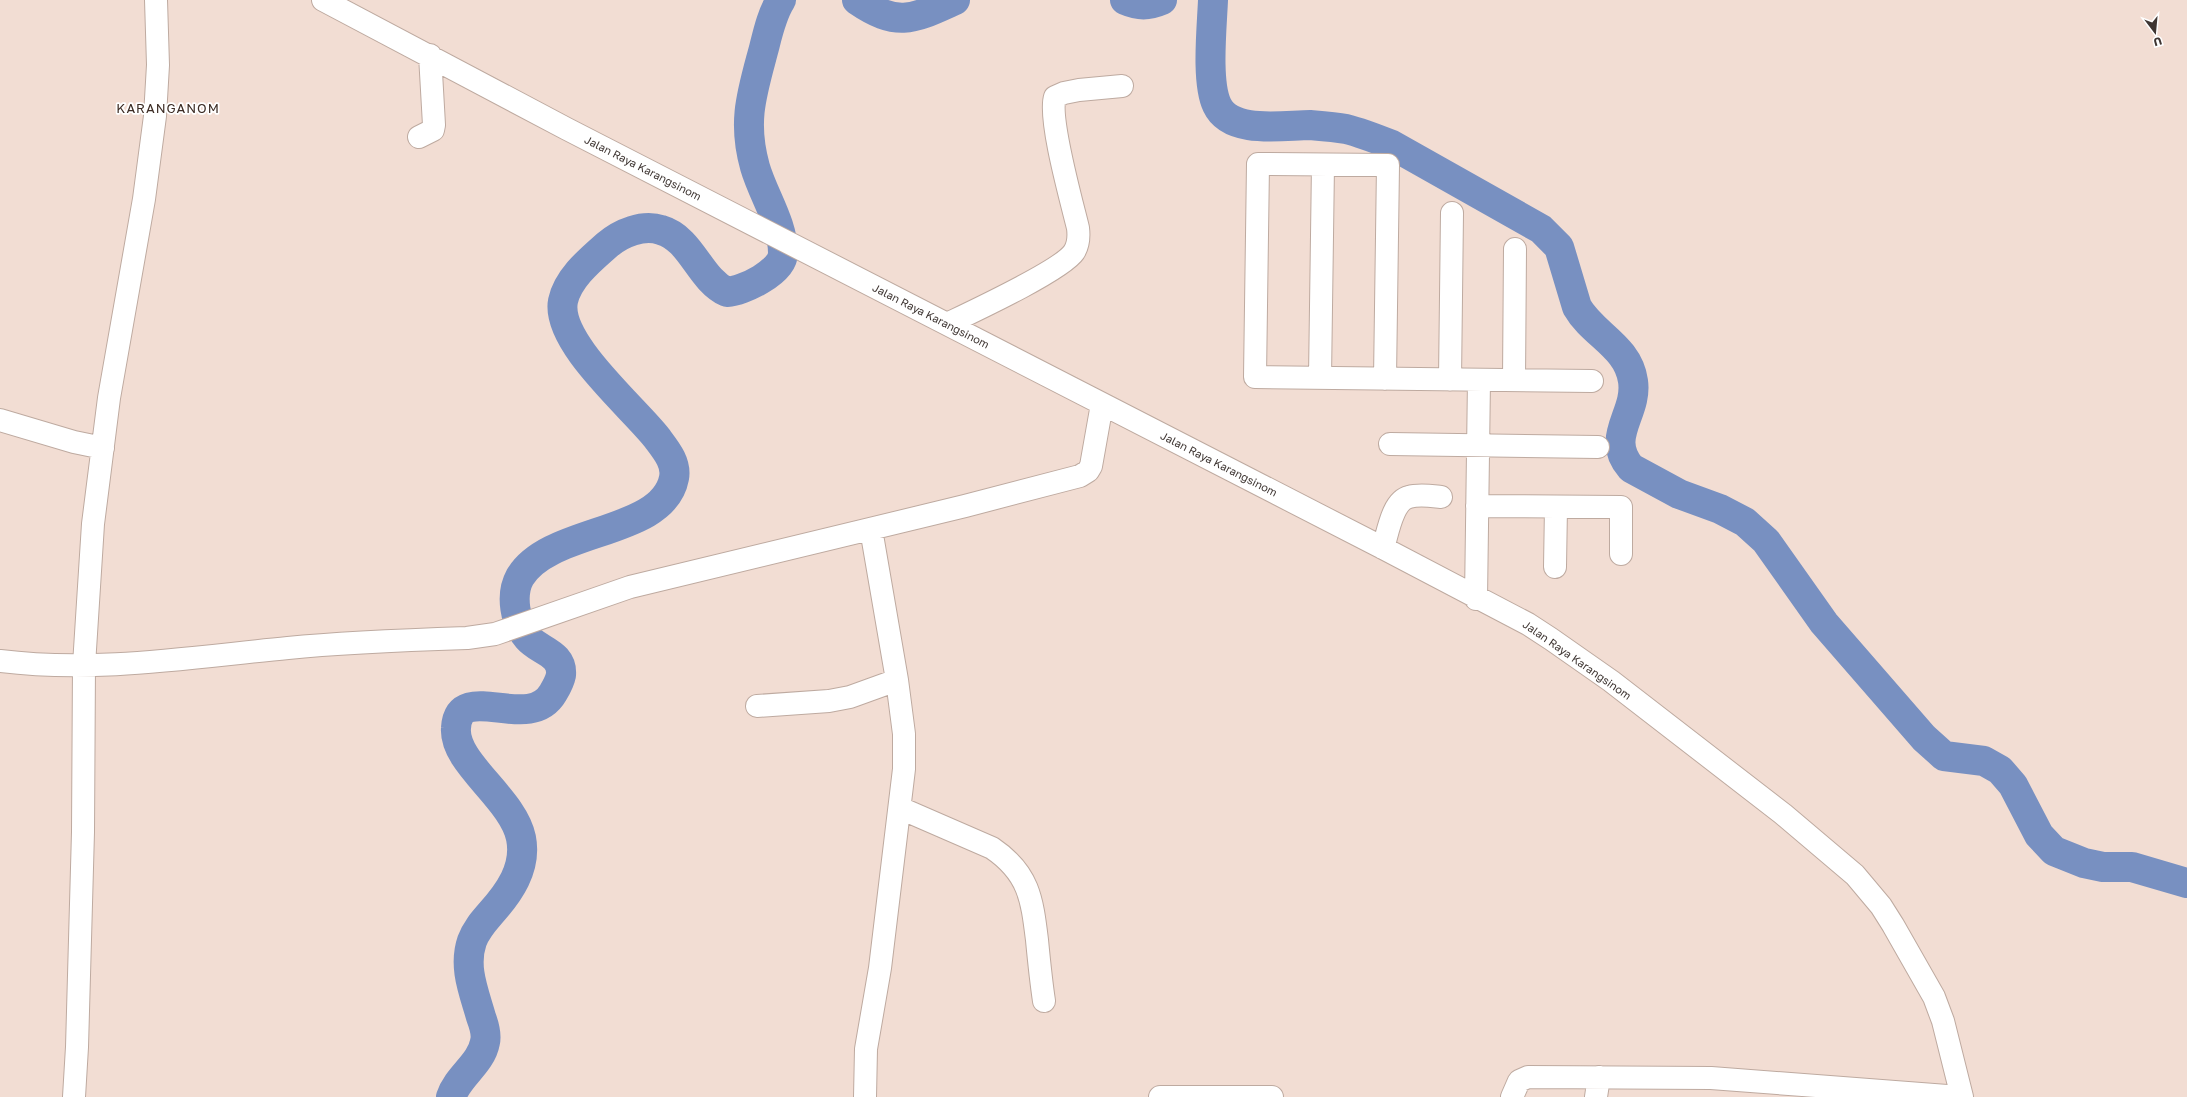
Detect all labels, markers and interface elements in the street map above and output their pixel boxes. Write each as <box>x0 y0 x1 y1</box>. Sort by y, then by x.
north arrow <box>2135 12 2175 52</box>
text: U <box>2152 35 2164 49</box>
district label: KARANGANOM <box>116 100 220 116</box>
street label: Jalan Raya Karangsinom <box>583 132 704 203</box>
street label: Jalan Raya Karangsinom <box>871 280 992 351</box>
street label: Jalan Raya Karangsinom <box>1159 428 1280 499</box>
street label: Jalan Raya Karangsinom <box>1521 617 1634 702</box>

